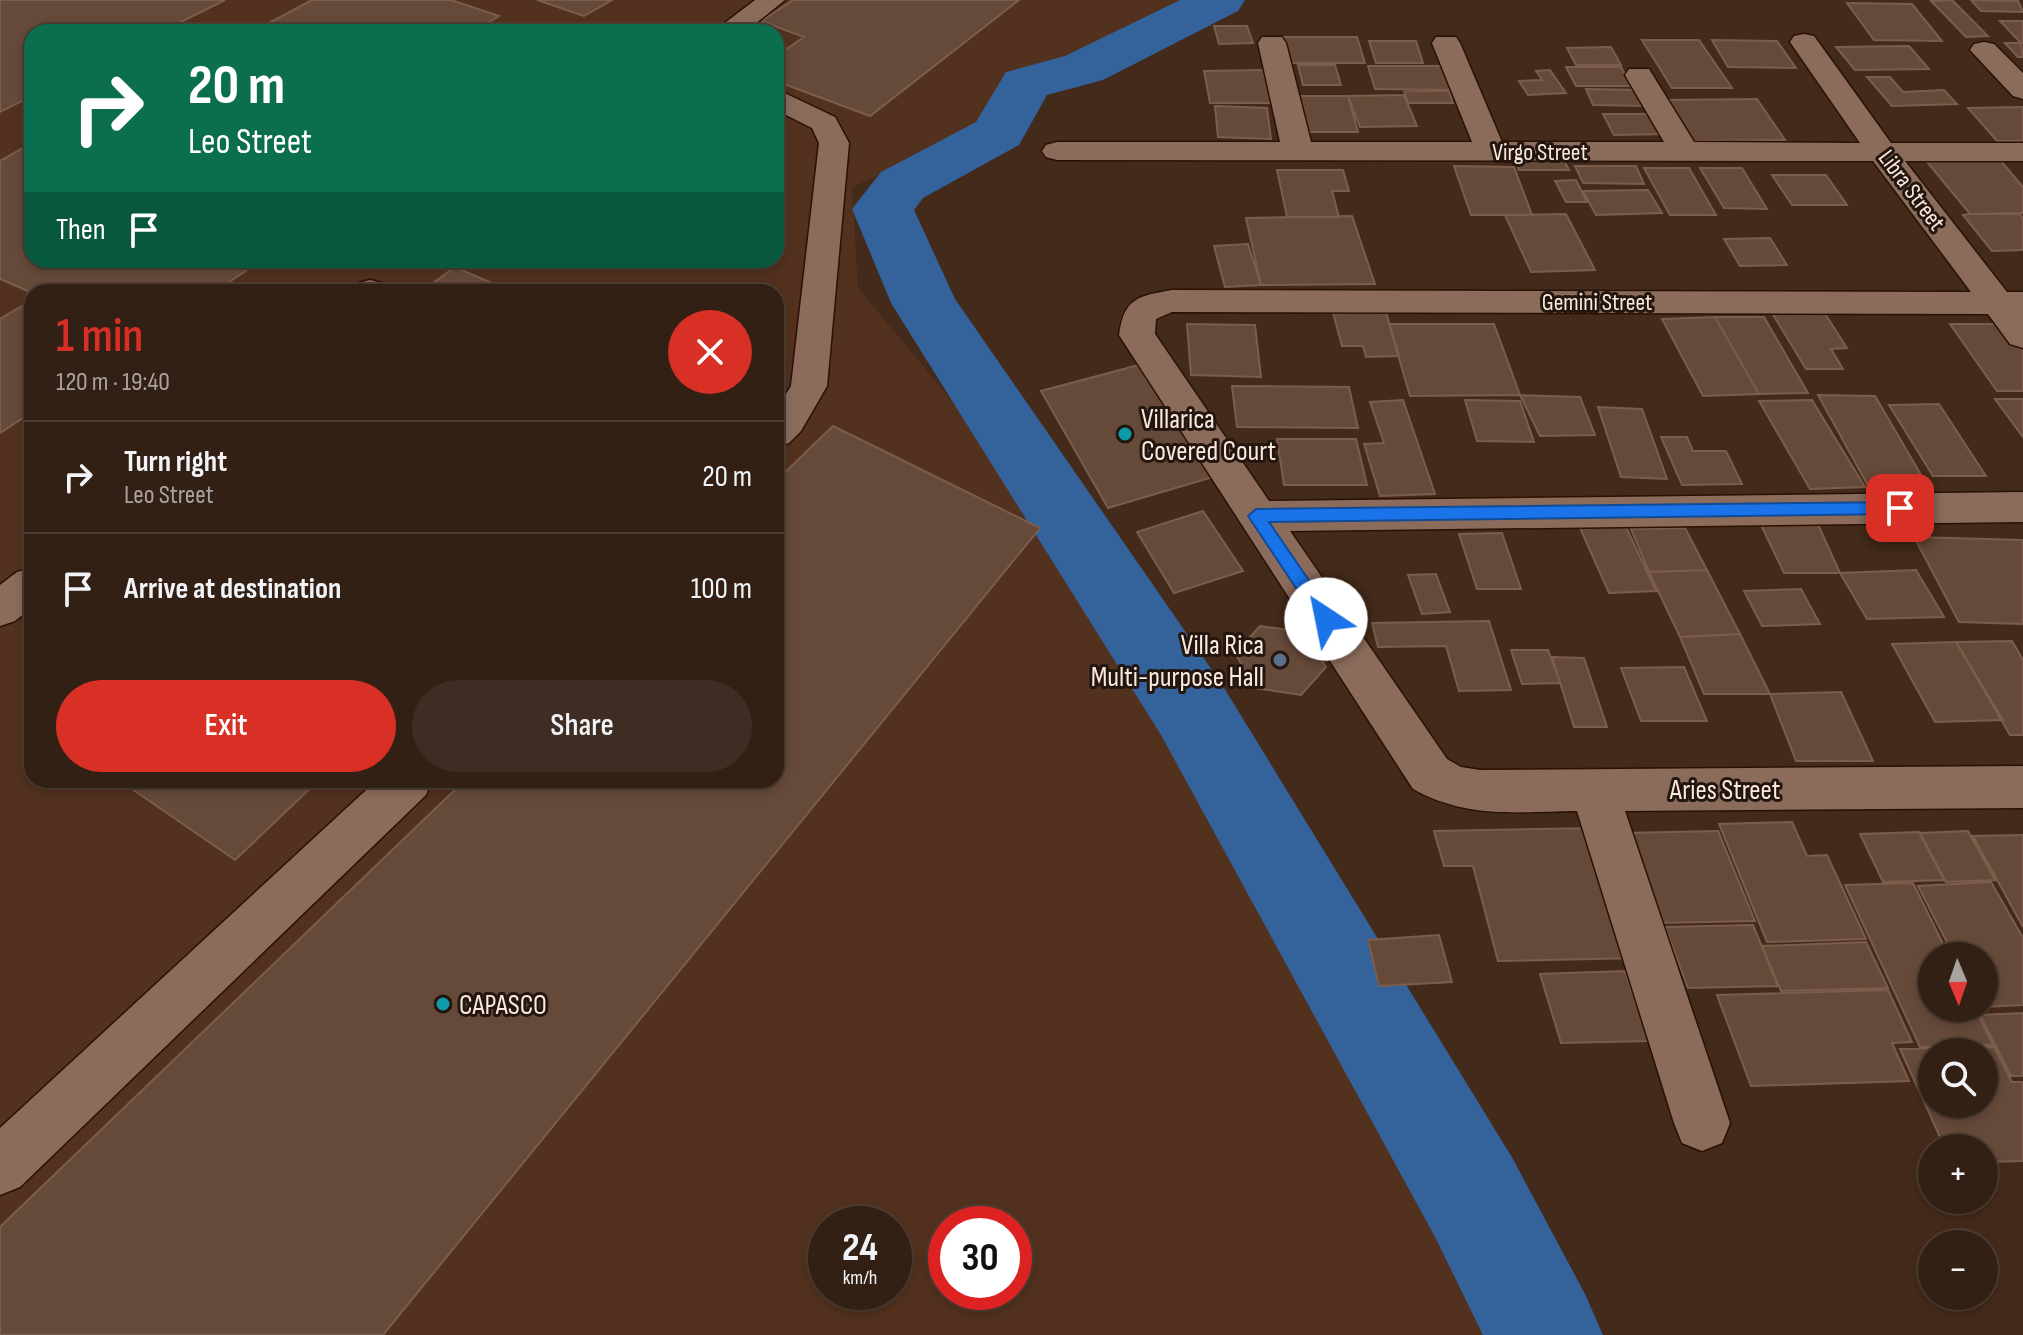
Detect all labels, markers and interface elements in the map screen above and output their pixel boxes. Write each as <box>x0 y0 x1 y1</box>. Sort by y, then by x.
text: 20 m <box>188 53 285 120</box>
icon: right <box>56 56 160 160</box>
text: Leo Street <box>188 121 312 164</box>
street label: Virgo Street <box>1492 138 1588 167</box>
street label: Libra Street <box>1872 144 1951 236</box>
icon: arrive <box>122 208 166 252</box>
text: Then <box>56 212 106 248</box>
street label: Gemini Street <box>1542 288 1652 317</box>
text: 1 min <box>56 308 143 365</box>
button: close <box>668 310 752 394</box>
text: 120 m · 19:40 <box>56 367 170 398</box>
place label: Villarica Covered Court <box>1141 403 1276 468</box>
marker: Villarica Covered Court <box>1116 425 1134 443</box>
text: Turn right <box>124 444 227 480</box>
icon: right <box>56 455 100 499</box>
text: 20 m <box>702 459 752 495</box>
pin <box>1866 474 1934 542</box>
text: Leo Street <box>124 480 214 511</box>
icon: arrive <box>1878 486 1922 530</box>
icon: arrive <box>56 567 100 611</box>
text: Arrive at destination <box>124 571 341 607</box>
text: 100 m <box>691 571 752 607</box>
position arrow <box>1284 577 1368 661</box>
place label: Villa Rica Multi-purpose Hall <box>1091 629 1264 694</box>
marker: Villa Rica Multi-purpose Hall <box>1271 651 1289 669</box>
button: Exit <box>56 680 396 772</box>
button: Share <box>412 680 752 772</box>
street label: Aries Street <box>1669 774 1780 807</box>
north arrow <box>1918 942 1998 1022</box>
map controls <box>1918 942 1998 1310</box>
place label: CAPASCO <box>459 989 547 1022</box>
marker: CAPASCO <box>434 995 452 1013</box>
button: search <box>1918 1038 1998 1118</box>
button: + <box>1918 1134 1998 1214</box>
speed limit sign: 30 <box>928 1206 1032 1310</box>
text: 24 <box>842 1224 878 1272</box>
button: − <box>1918 1230 1998 1310</box>
text: km/h <box>843 1266 877 1290</box>

